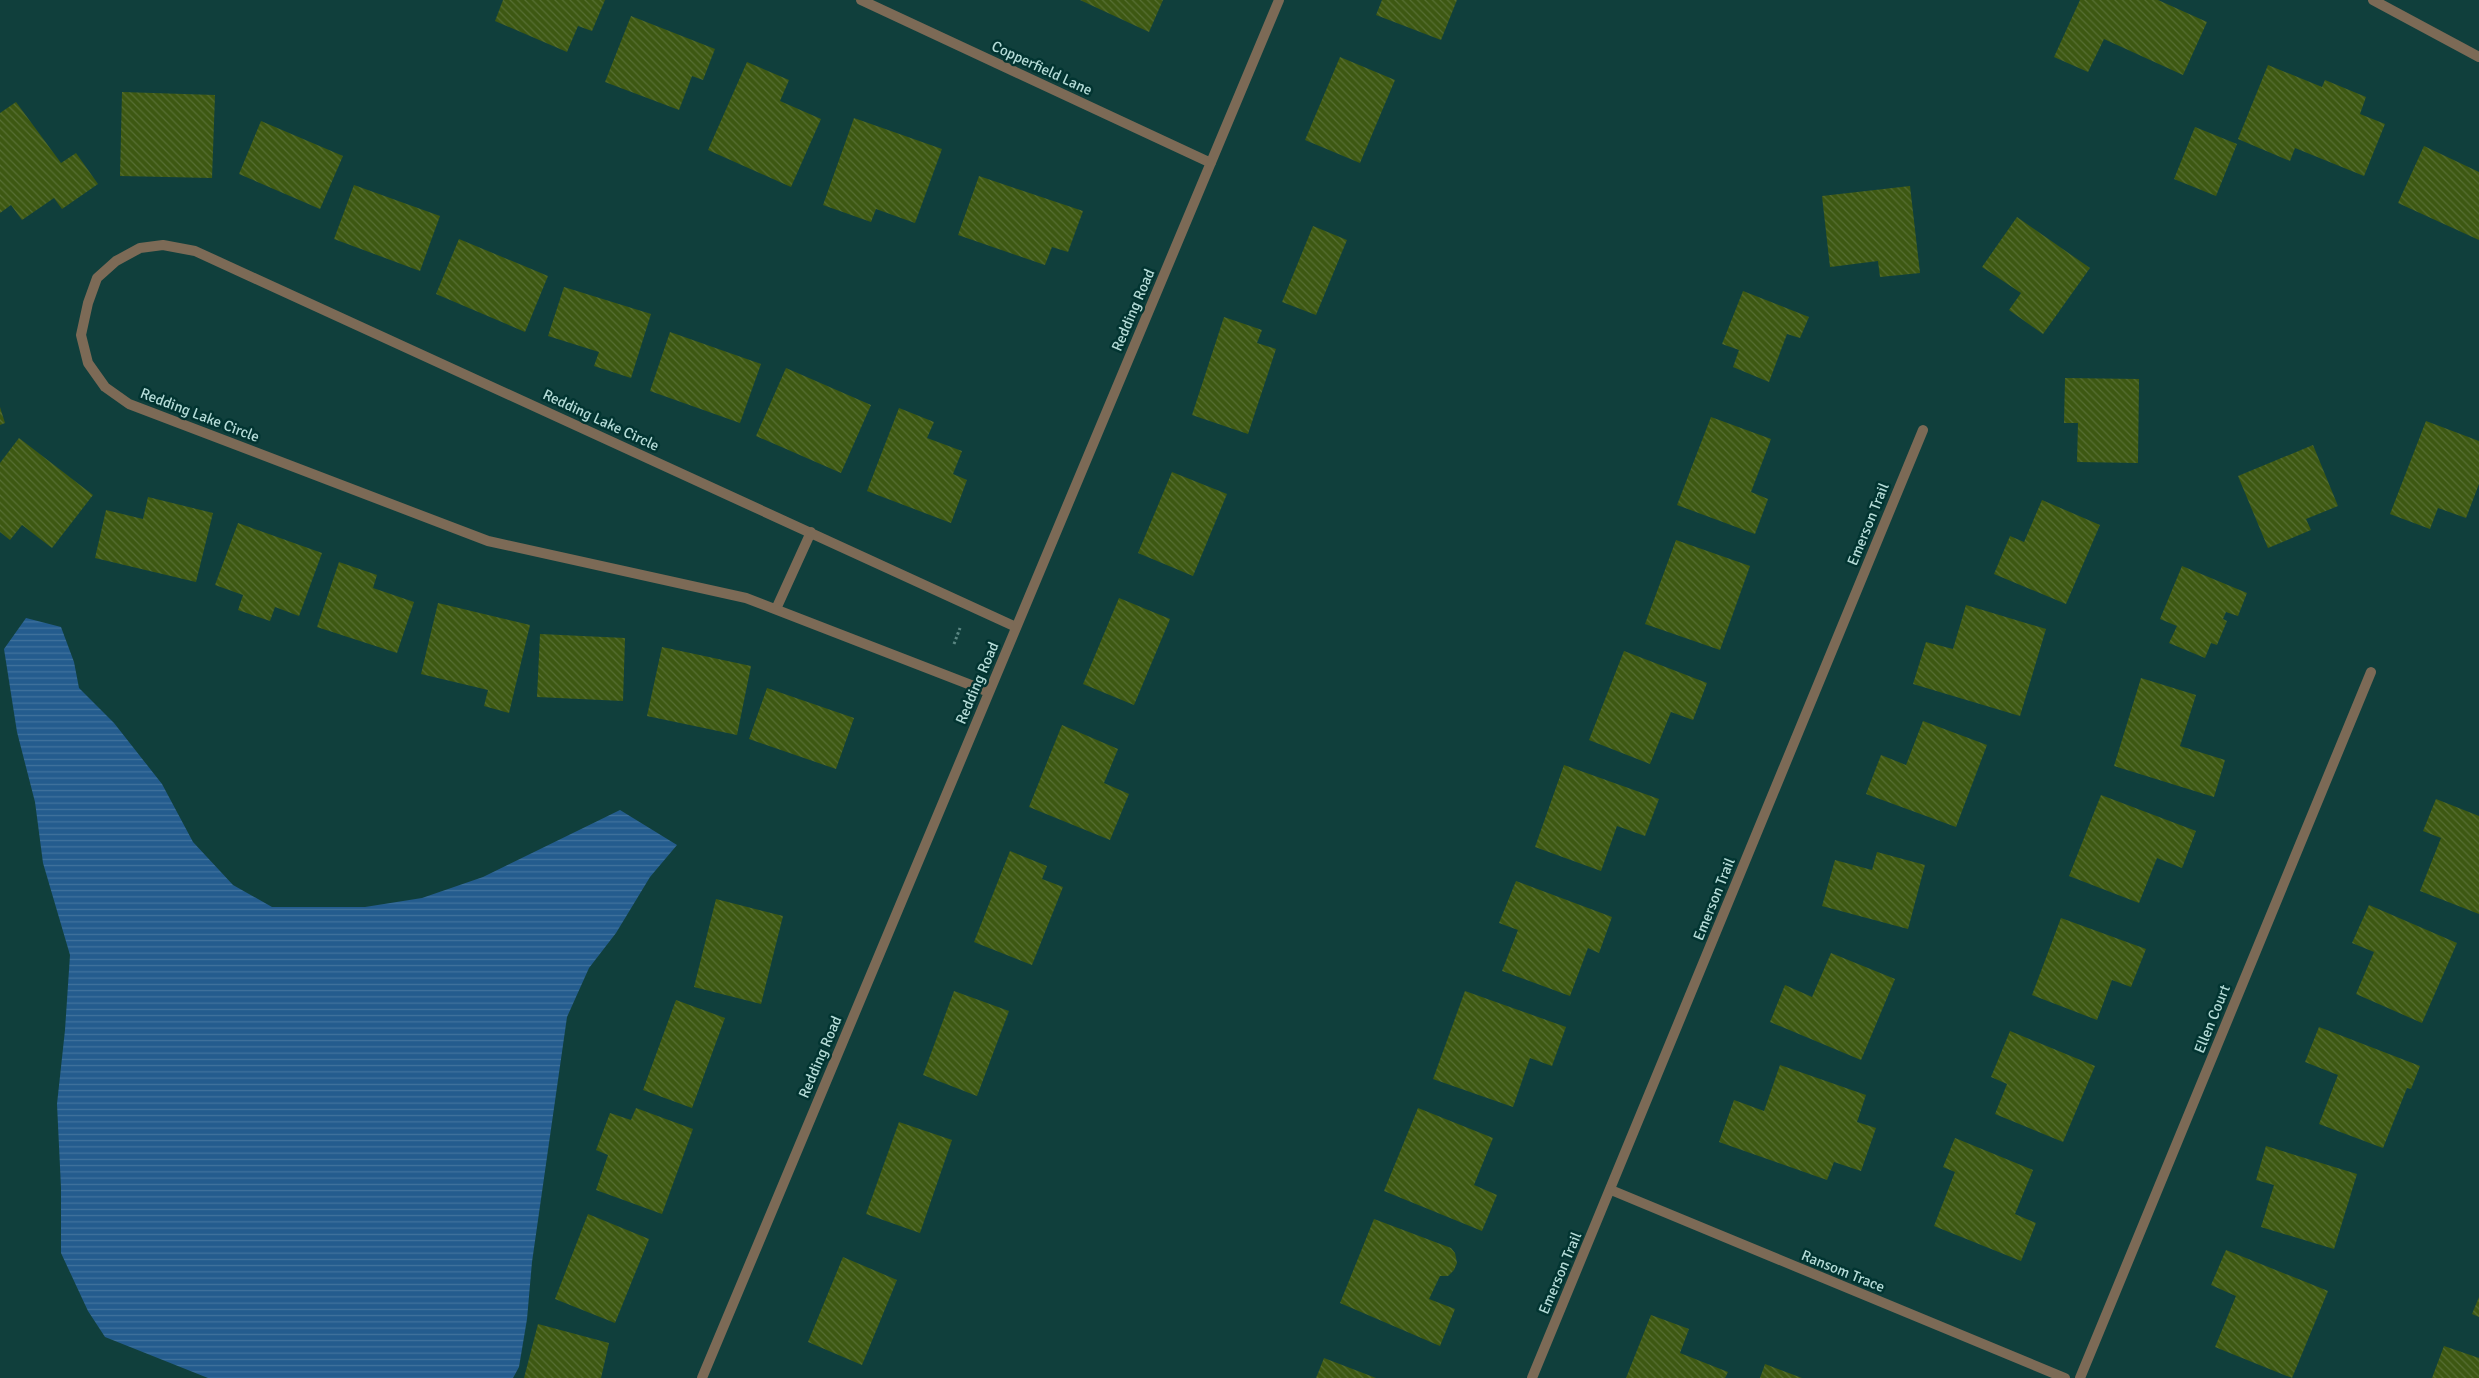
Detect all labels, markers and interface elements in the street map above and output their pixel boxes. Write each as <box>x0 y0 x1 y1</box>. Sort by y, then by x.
street label: Copperfield Lane <box>989 37 1095 99</box>
street label: Redding Road <box>1108 266 1158 354</box>
street label: Redding Lake Circle <box>138 384 262 446</box>
street label: Redding Lake Circle <box>540 385 662 455</box>
street label: Emerson Trail <box>1843 480 1893 568</box>
street label: Redding Road <box>952 639 1002 727</box>
street label: Emerson Trail <box>1689 855 1739 943</box>
street label: Ellen Court <box>2190 982 2234 1056</box>
street label: Redding Road <box>795 1013 845 1101</box>
street label: Emerson Trail <box>1535 1229 1585 1317</box>
street label: Ransom Trace <box>1799 1246 1887 1296</box>

